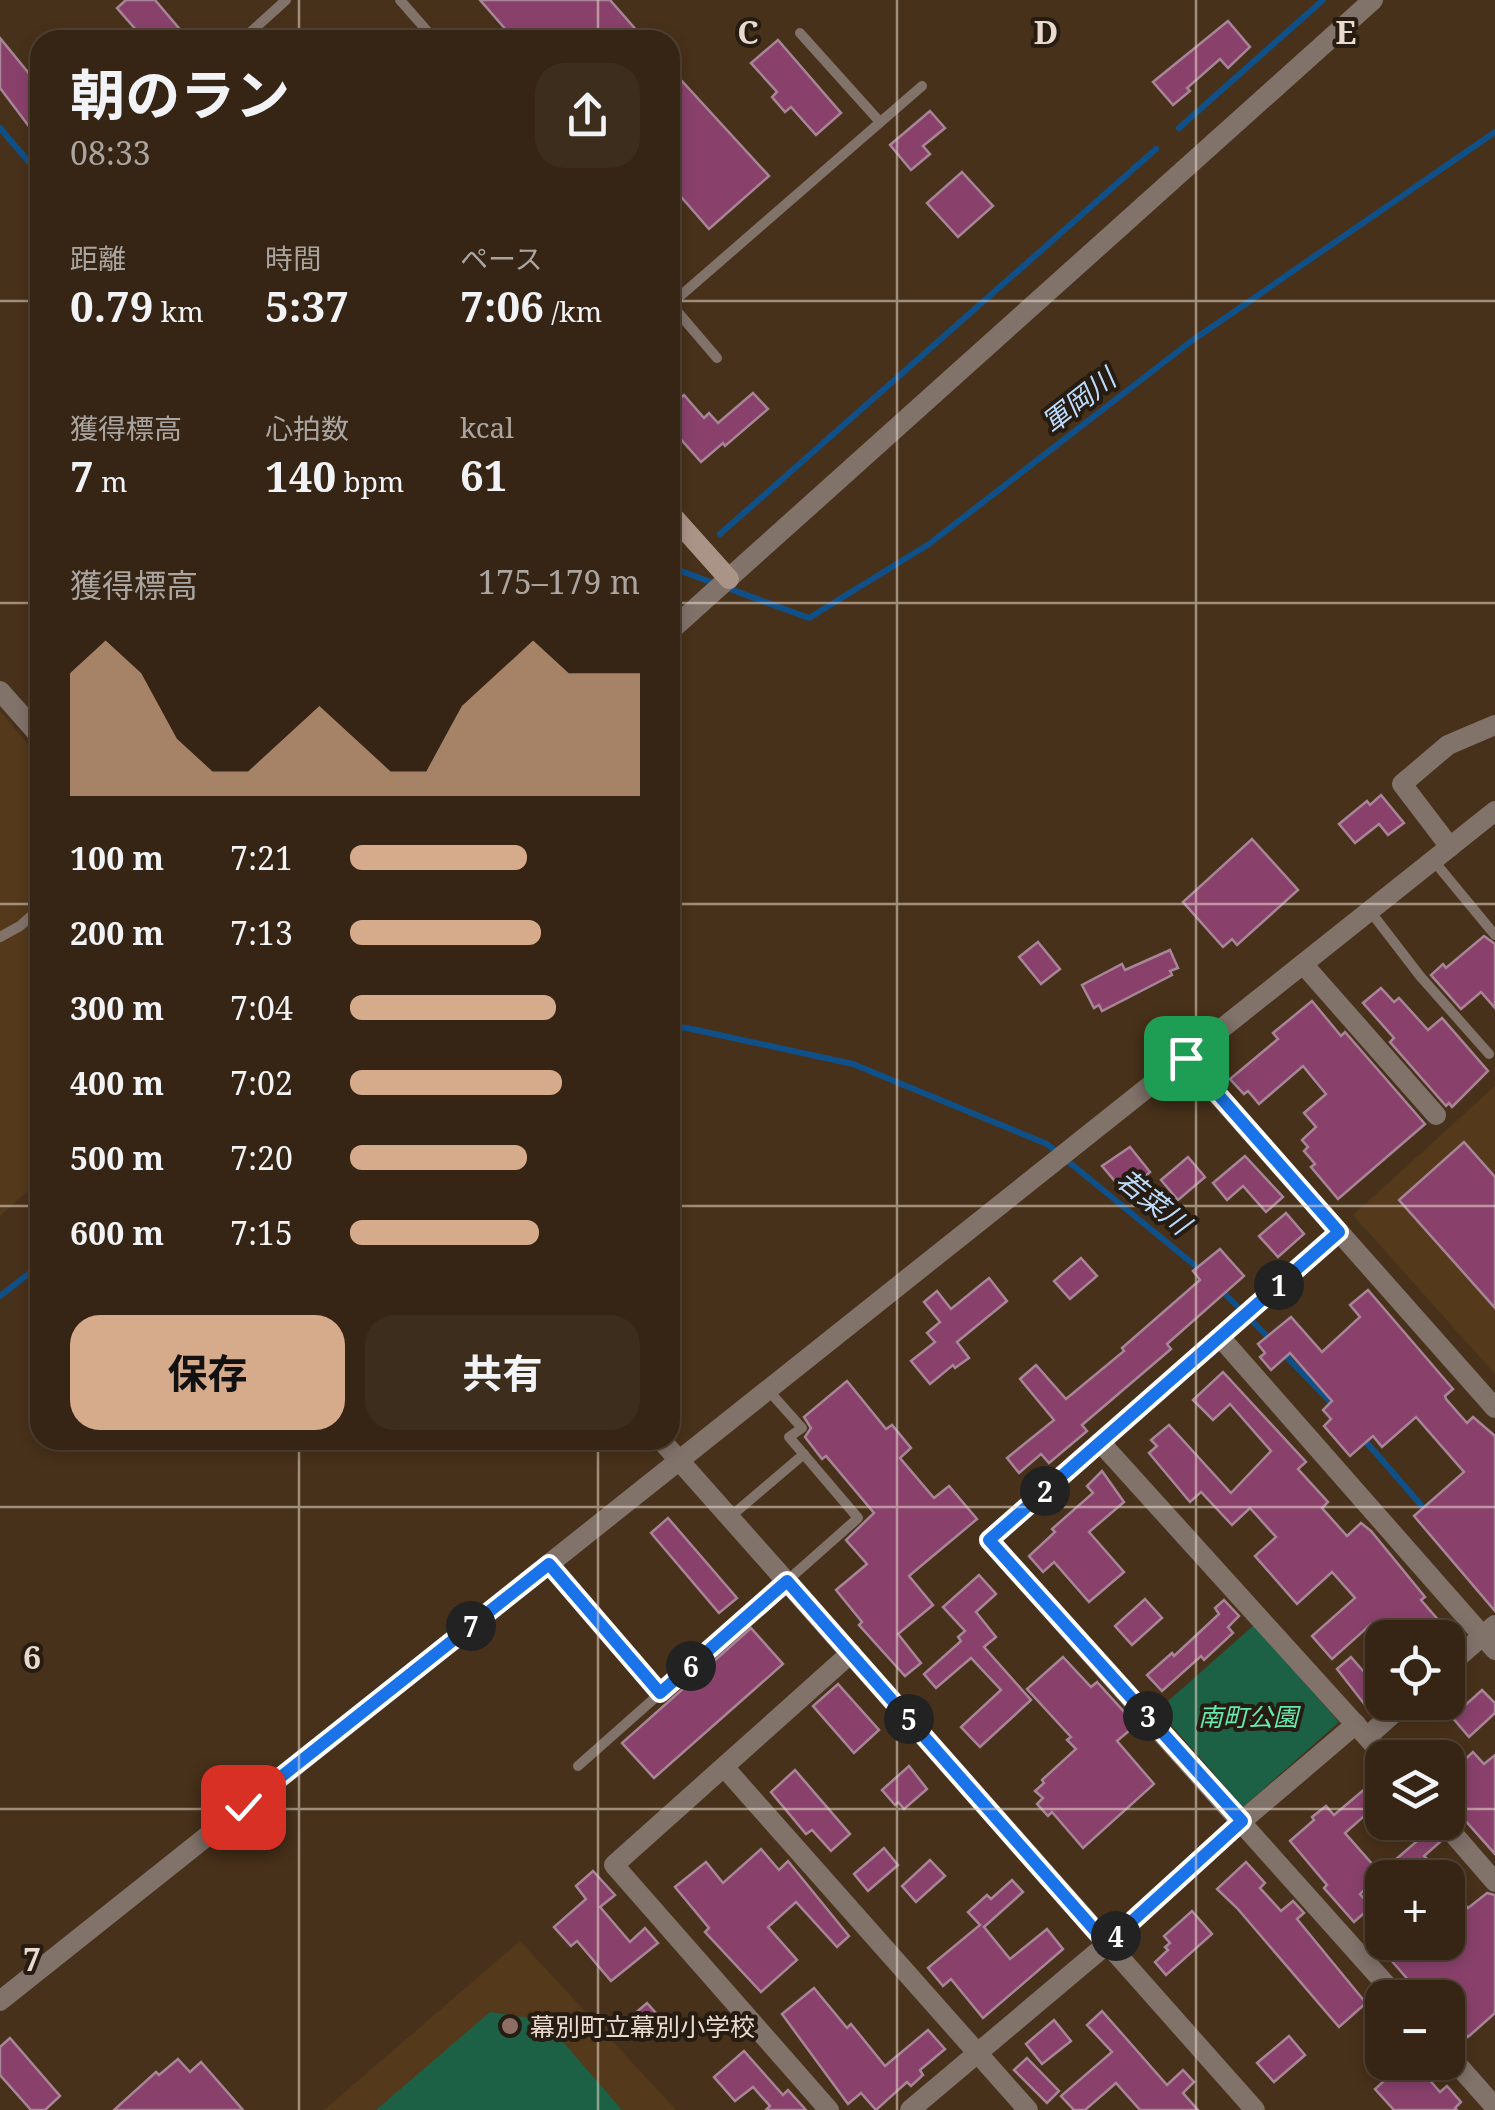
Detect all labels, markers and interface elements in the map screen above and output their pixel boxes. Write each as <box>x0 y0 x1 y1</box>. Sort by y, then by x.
text: C <box>737 10 759 53</box>
text: D <box>1034 10 1058 53</box>
text: E <box>1336 10 1356 53</box>
text: 朝のラン <box>70 56 290 131</box>
button: share <box>535 63 640 168</box>
text: 08:33 <box>70 131 151 174</box>
text: 距離 <box>70 239 126 277</box>
text: 時間 <box>265 239 321 277</box>
text: ペース <box>460 239 543 277</box>
text: 0.79 <box>70 277 154 334</box>
text: 5:37 <box>265 277 349 334</box>
text: 7:06 <box>460 277 544 334</box>
text: km <box>154 292 204 330</box>
text: /km <box>544 292 602 330</box>
water label: 軍岡川 <box>1033 357 1125 441</box>
text: kcal <box>460 408 514 446</box>
text: 獲得標高 <box>70 409 182 447</box>
text: 心拍数 <box>265 409 349 447</box>
text: 61 <box>460 446 507 503</box>
text: 7 <box>70 447 94 504</box>
text: 140 <box>265 447 336 504</box>
text: m <box>94 462 127 500</box>
text: bpm <box>336 462 404 500</box>
text: 175–179 m <box>478 560 640 603</box>
text: 獲得標高 <box>70 563 198 606</box>
text: 100 m <box>70 836 164 879</box>
text: 7:21 <box>230 836 293 879</box>
text: 200 m <box>70 911 164 954</box>
text: 7:13 <box>230 911 293 954</box>
text: 300 m <box>70 986 164 1029</box>
text: 7:04 <box>230 986 293 1029</box>
pin <box>1144 1016 1229 1101</box>
icon: arrive <box>1159 1031 1214 1086</box>
text: 400 m <box>70 1061 164 1104</box>
text: 7:02 <box>230 1061 293 1104</box>
text: 500 m <box>70 1136 164 1179</box>
text: 7:20 <box>230 1136 293 1179</box>
water label: 若菜川 <box>1109 1160 1201 1244</box>
text: 600 m <box>70 1211 164 1254</box>
text: 7:15 <box>230 1211 293 1254</box>
pin: 1 <box>1254 1260 1304 1310</box>
text: 1 <box>1271 1266 1287 1304</box>
button: 保存 <box>70 1315 345 1430</box>
button: 共有 <box>365 1315 640 1430</box>
pin: 2 <box>1020 1466 1070 1516</box>
text: 2 <box>1037 1472 1053 1510</box>
pin: 7 <box>446 1601 496 1651</box>
text: 7 <box>463 1607 479 1645</box>
map controls <box>1365 1620 1465 2080</box>
button: locate <box>1365 1620 1465 1720</box>
text: 6 <box>23 1635 41 1678</box>
pin: 6 <box>666 1641 716 1691</box>
text: 6 <box>683 1647 699 1685</box>
pin: 3 <box>1123 1691 1173 1741</box>
pin: 5 <box>884 1694 934 1744</box>
text: 3 <box>1140 1697 1156 1735</box>
park label: 南町公園 <box>1198 1699 1301 1733</box>
text: 5 <box>901 1700 917 1738</box>
button: layers <box>1365 1740 1465 1840</box>
pin <box>201 1765 286 1850</box>
icon: check <box>216 1780 271 1835</box>
button: + <box>1365 1860 1465 1960</box>
pin: 4 <box>1091 1911 1141 1961</box>
text: 4 <box>1108 1917 1124 1955</box>
text: 7 <box>23 1937 41 1980</box>
button: − <box>1365 1980 1465 2080</box>
place label: 幕別町立幕別小学校 <box>530 2009 755 2043</box>
marker: 幕別町立幕別小学校 <box>499 2015 521 2037</box>

